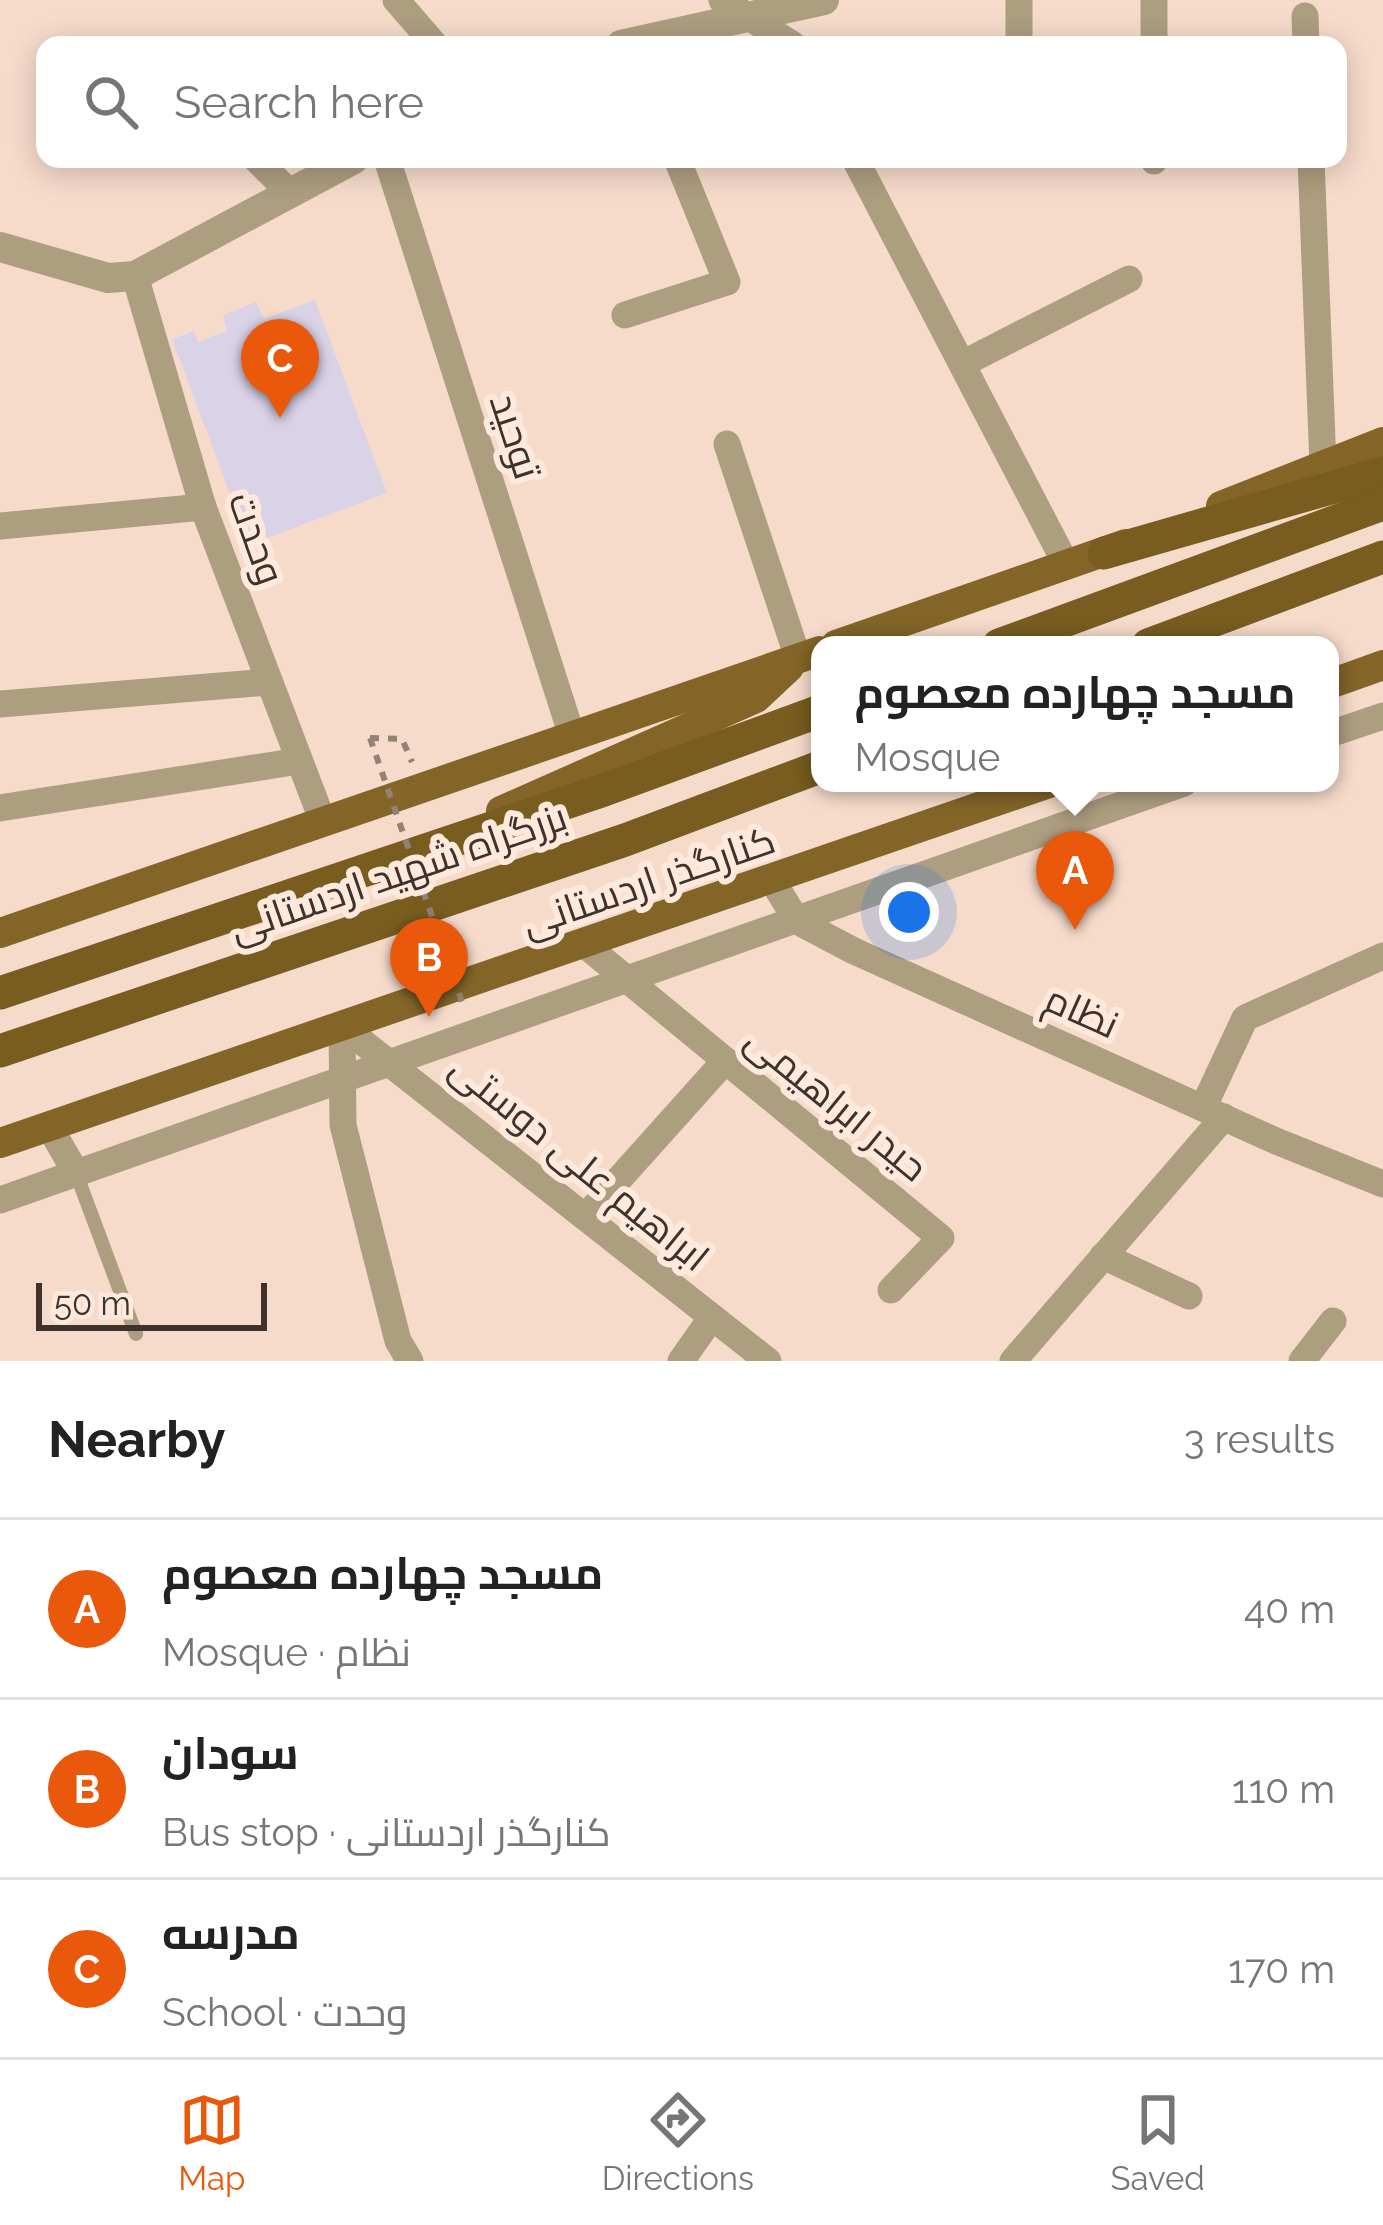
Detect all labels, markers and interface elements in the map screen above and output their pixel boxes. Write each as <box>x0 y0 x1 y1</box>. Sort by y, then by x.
search box <box>36 36 1347 168</box>
icon: search <box>78 69 144 135</box>
text: Search here <box>174 76 424 129</box>
pin: C <box>241 319 319 418</box>
street label: توحید <box>481 388 551 484</box>
street label: وحدت <box>219 486 295 590</box>
popup <box>811 636 1339 792</box>
text: مسجد چهارده معصوم <box>854 666 1296 719</box>
text: Mosque <box>854 734 1000 780</box>
street label: بزرگراه شهید اردستانی <box>223 793 573 952</box>
street label: کنارگذر اردستانی <box>515 816 781 947</box>
pin: A <box>1036 831 1114 930</box>
your location <box>879 882 939 942</box>
pin: B <box>390 918 468 1017</box>
street label: نظام <box>1037 975 1126 1051</box>
street label: حیدر ابراهیمی <box>736 1016 937 1191</box>
street label: ابراهیم علی دوستی <box>439 1044 718 1283</box>
scale bar <box>36 1277 267 1330</box>
text: 50 m <box>54 1284 131 1323</box>
text: Nearby <box>48 1409 225 1469</box>
text: 3 results <box>1184 1416 1335 1462</box>
text: مسجد چهارده معصوم <box>162 1547 603 1600</box>
text: A <box>74 1586 100 1632</box>
text: 40 m <box>1244 1586 1335 1632</box>
text: Mosque · نظام <box>162 1629 411 1675</box>
text: سودان <box>162 1727 299 1780</box>
text: B <box>74 1766 100 1812</box>
text: 110 m <box>1232 1766 1335 1812</box>
text: Bus stop · کنارگذر اردستانی <box>162 1809 611 1855</box>
text: مدرسه <box>162 1907 300 1960</box>
text: C <box>74 1946 100 1992</box>
text: 170 m <box>1228 1946 1335 1992</box>
text: School · وحدت <box>162 1989 408 2035</box>
tab: Map <box>178 2087 245 2198</box>
tab: Directions <box>602 2087 754 2198</box>
tab: Saved <box>1110 2087 1205 2198</box>

